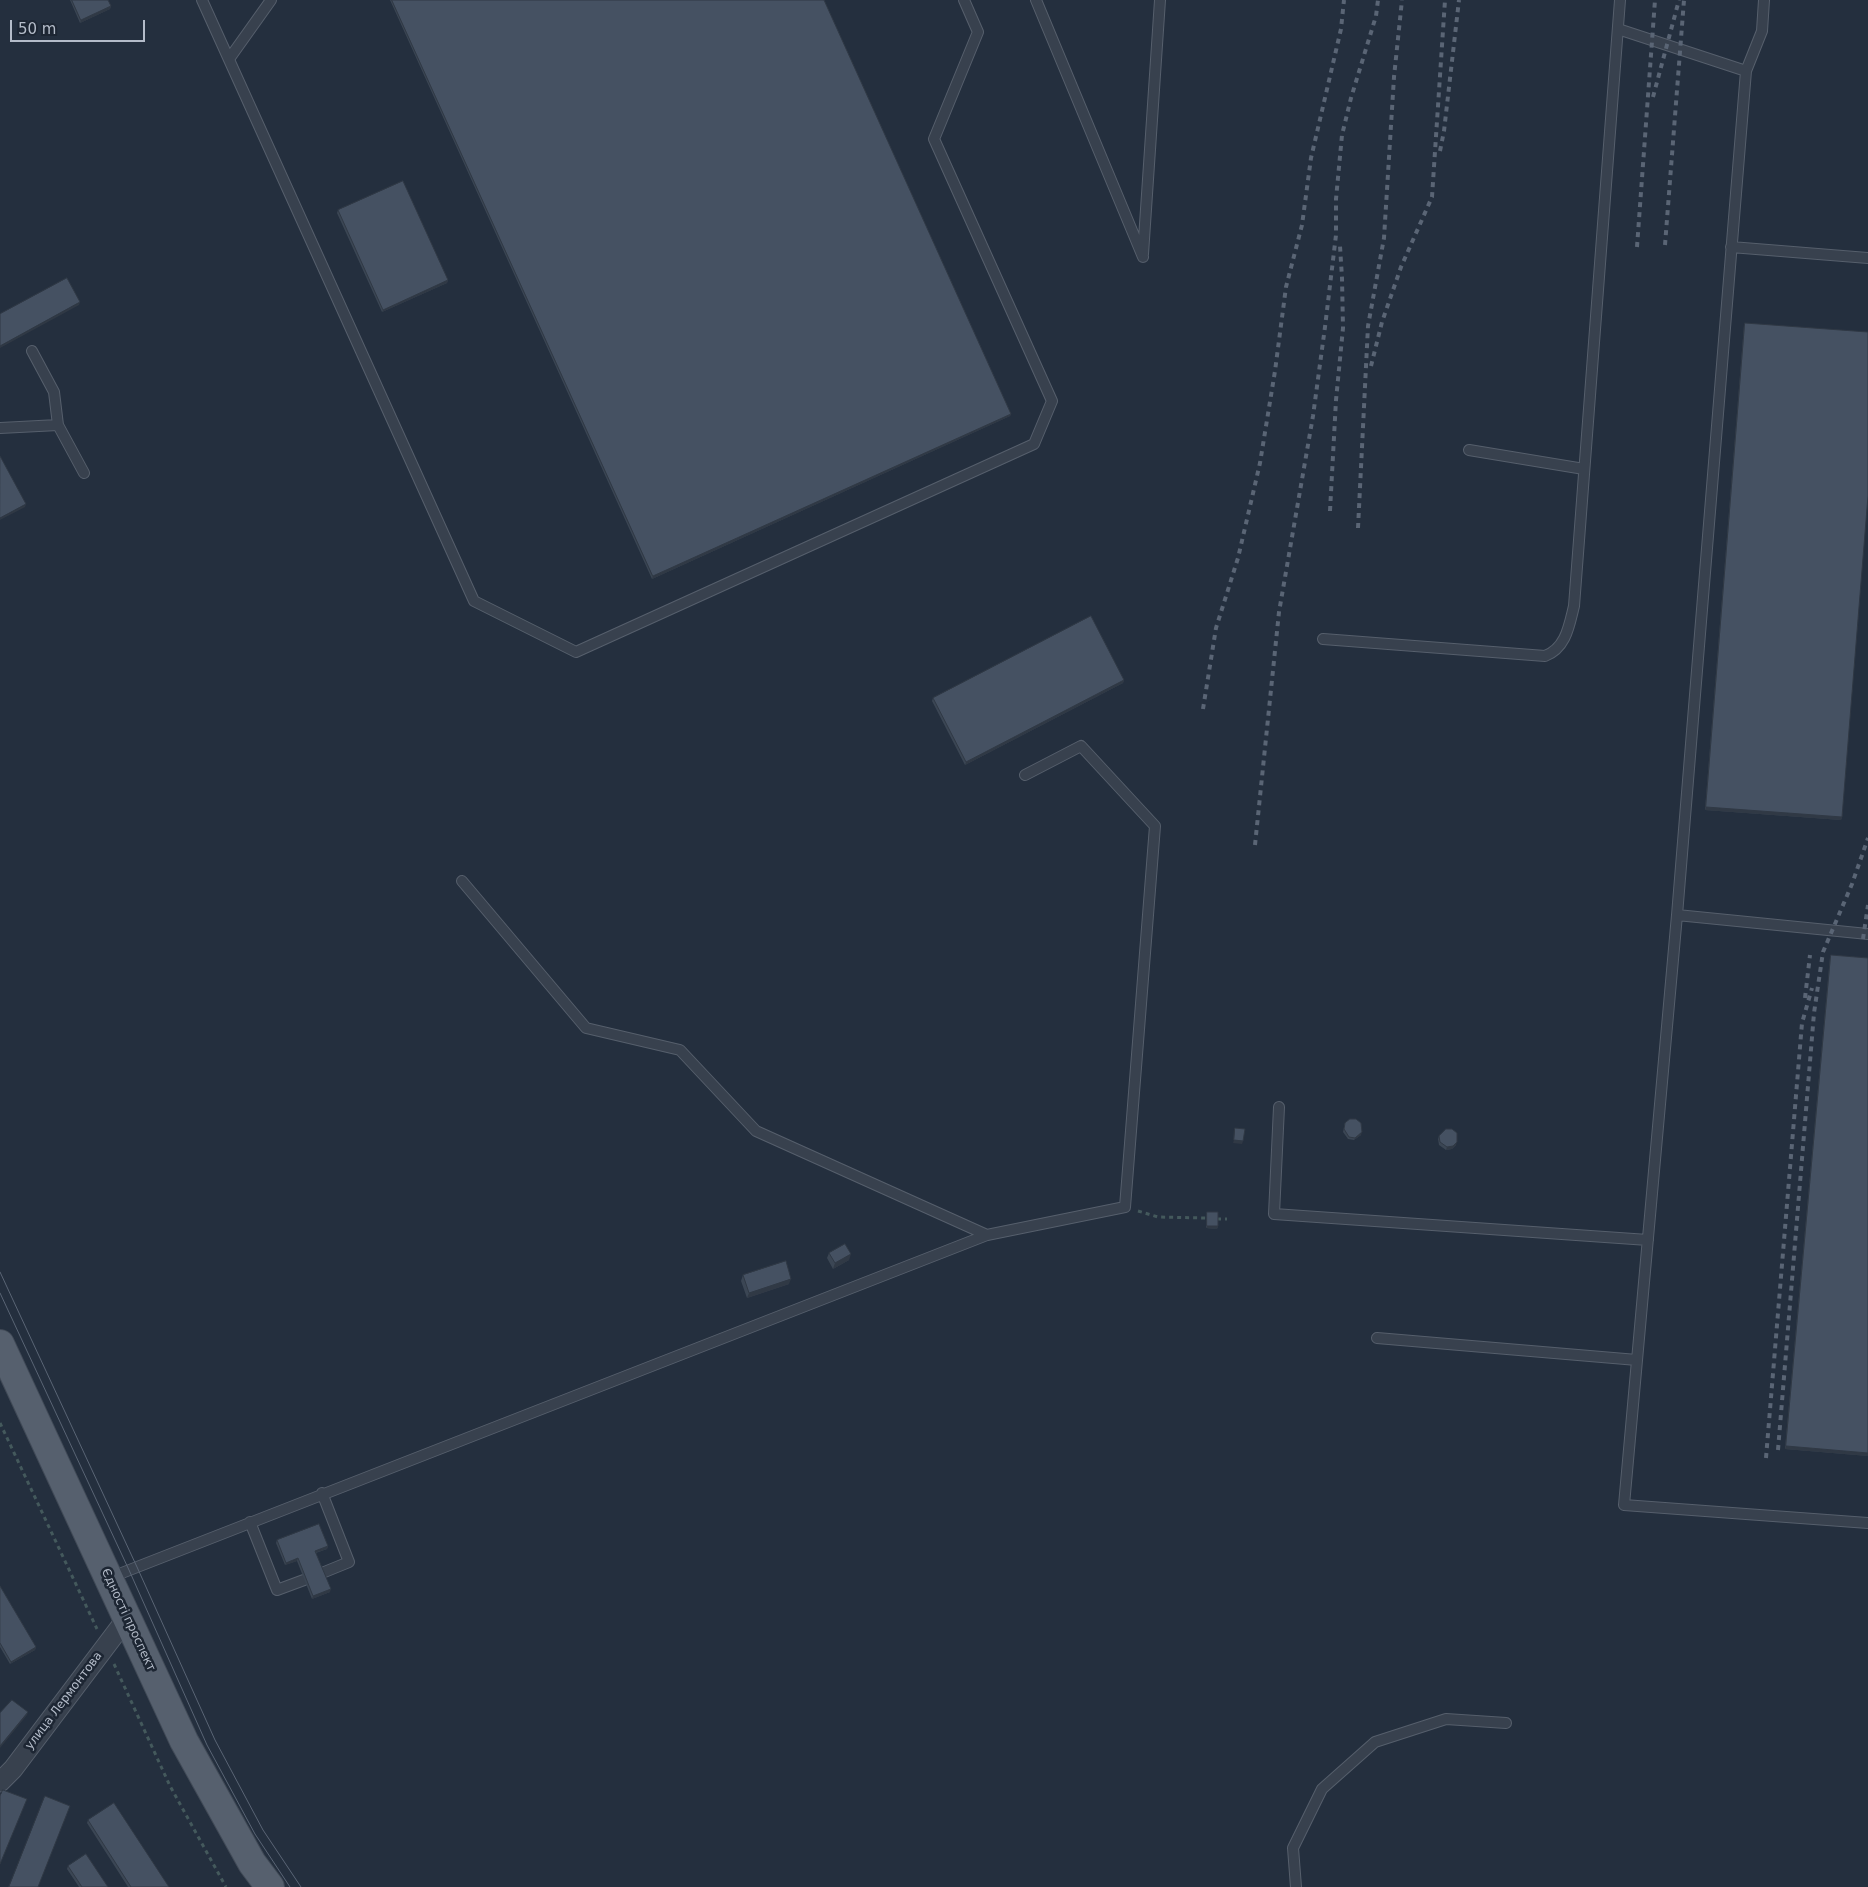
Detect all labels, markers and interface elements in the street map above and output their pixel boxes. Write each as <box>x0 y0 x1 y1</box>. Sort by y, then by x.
scale bar <box>12 10 148 42</box>
text: 50 m <box>18 20 56 38</box>
street label: Єдності проспект <box>98 1566 158 1674</box>
street label: улица Лермонтова <box>22 1649 106 1753</box>

